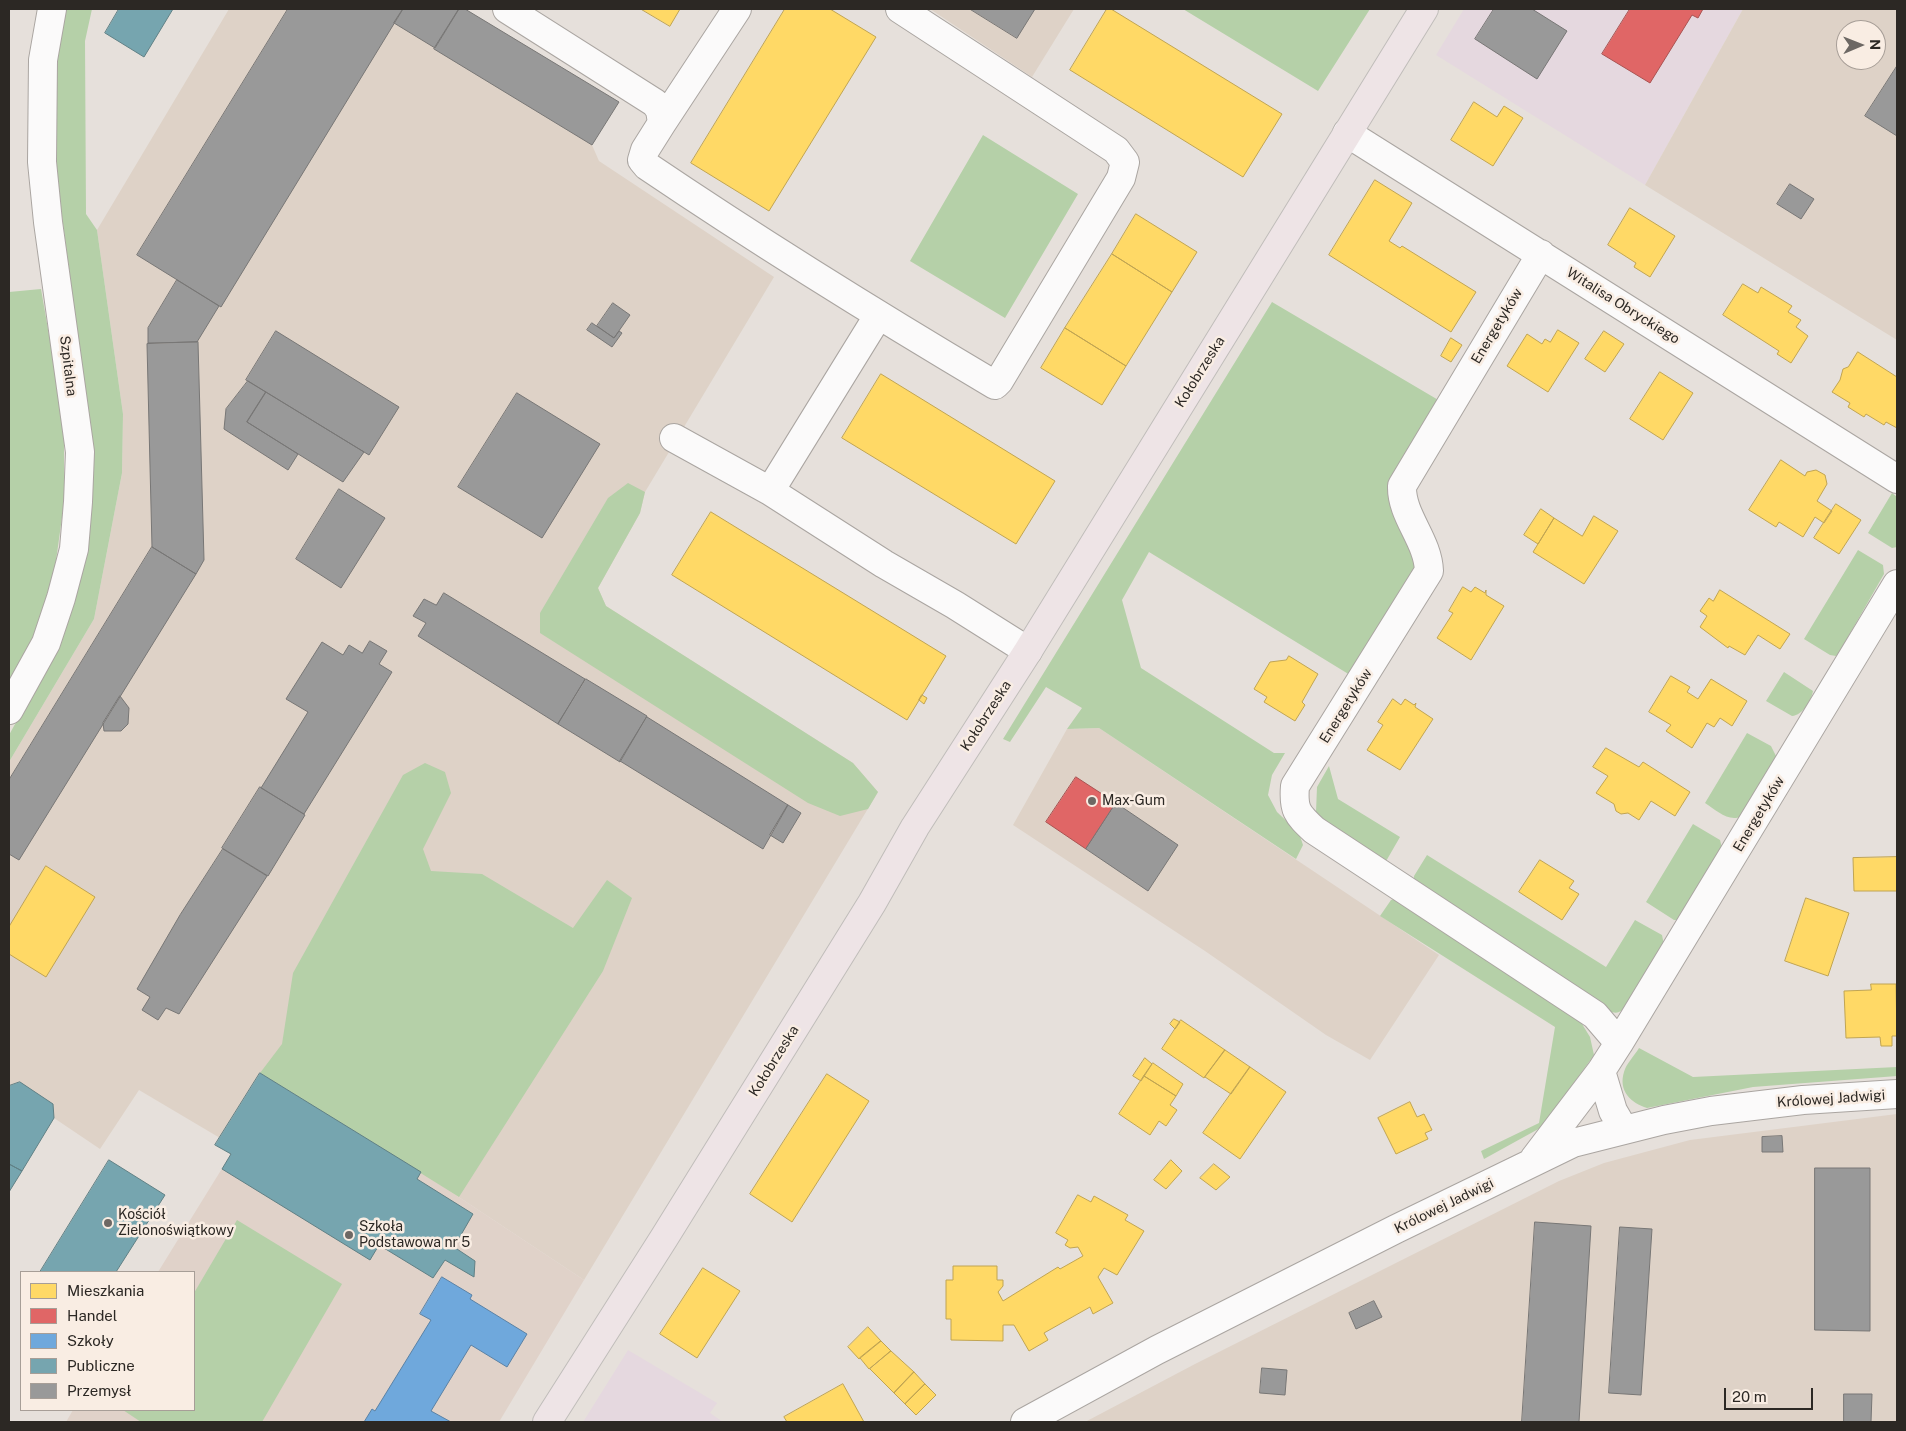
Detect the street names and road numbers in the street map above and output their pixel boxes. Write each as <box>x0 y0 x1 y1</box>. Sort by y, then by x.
street label: Witalisa Obryckiego <box>1563 264 1683 348</box>
street label: Energetyków <box>1468 285 1526 367</box>
street label: Kołobrzeska <box>1172 333 1228 411</box>
street label: Szpitalna <box>56 335 80 397</box>
street label: Energetyków <box>1316 665 1376 747</box>
street label: Kołobrzeska <box>957 678 1015 754</box>
street label: Energetyków <box>1730 773 1788 855</box>
street label: Kołobrzeska <box>746 1022 802 1100</box>
street label: Królowej Jadwigi <box>1776 1087 1886 1111</box>
street label: Królowej Jadwigi <box>1392 1175 1496 1237</box>

